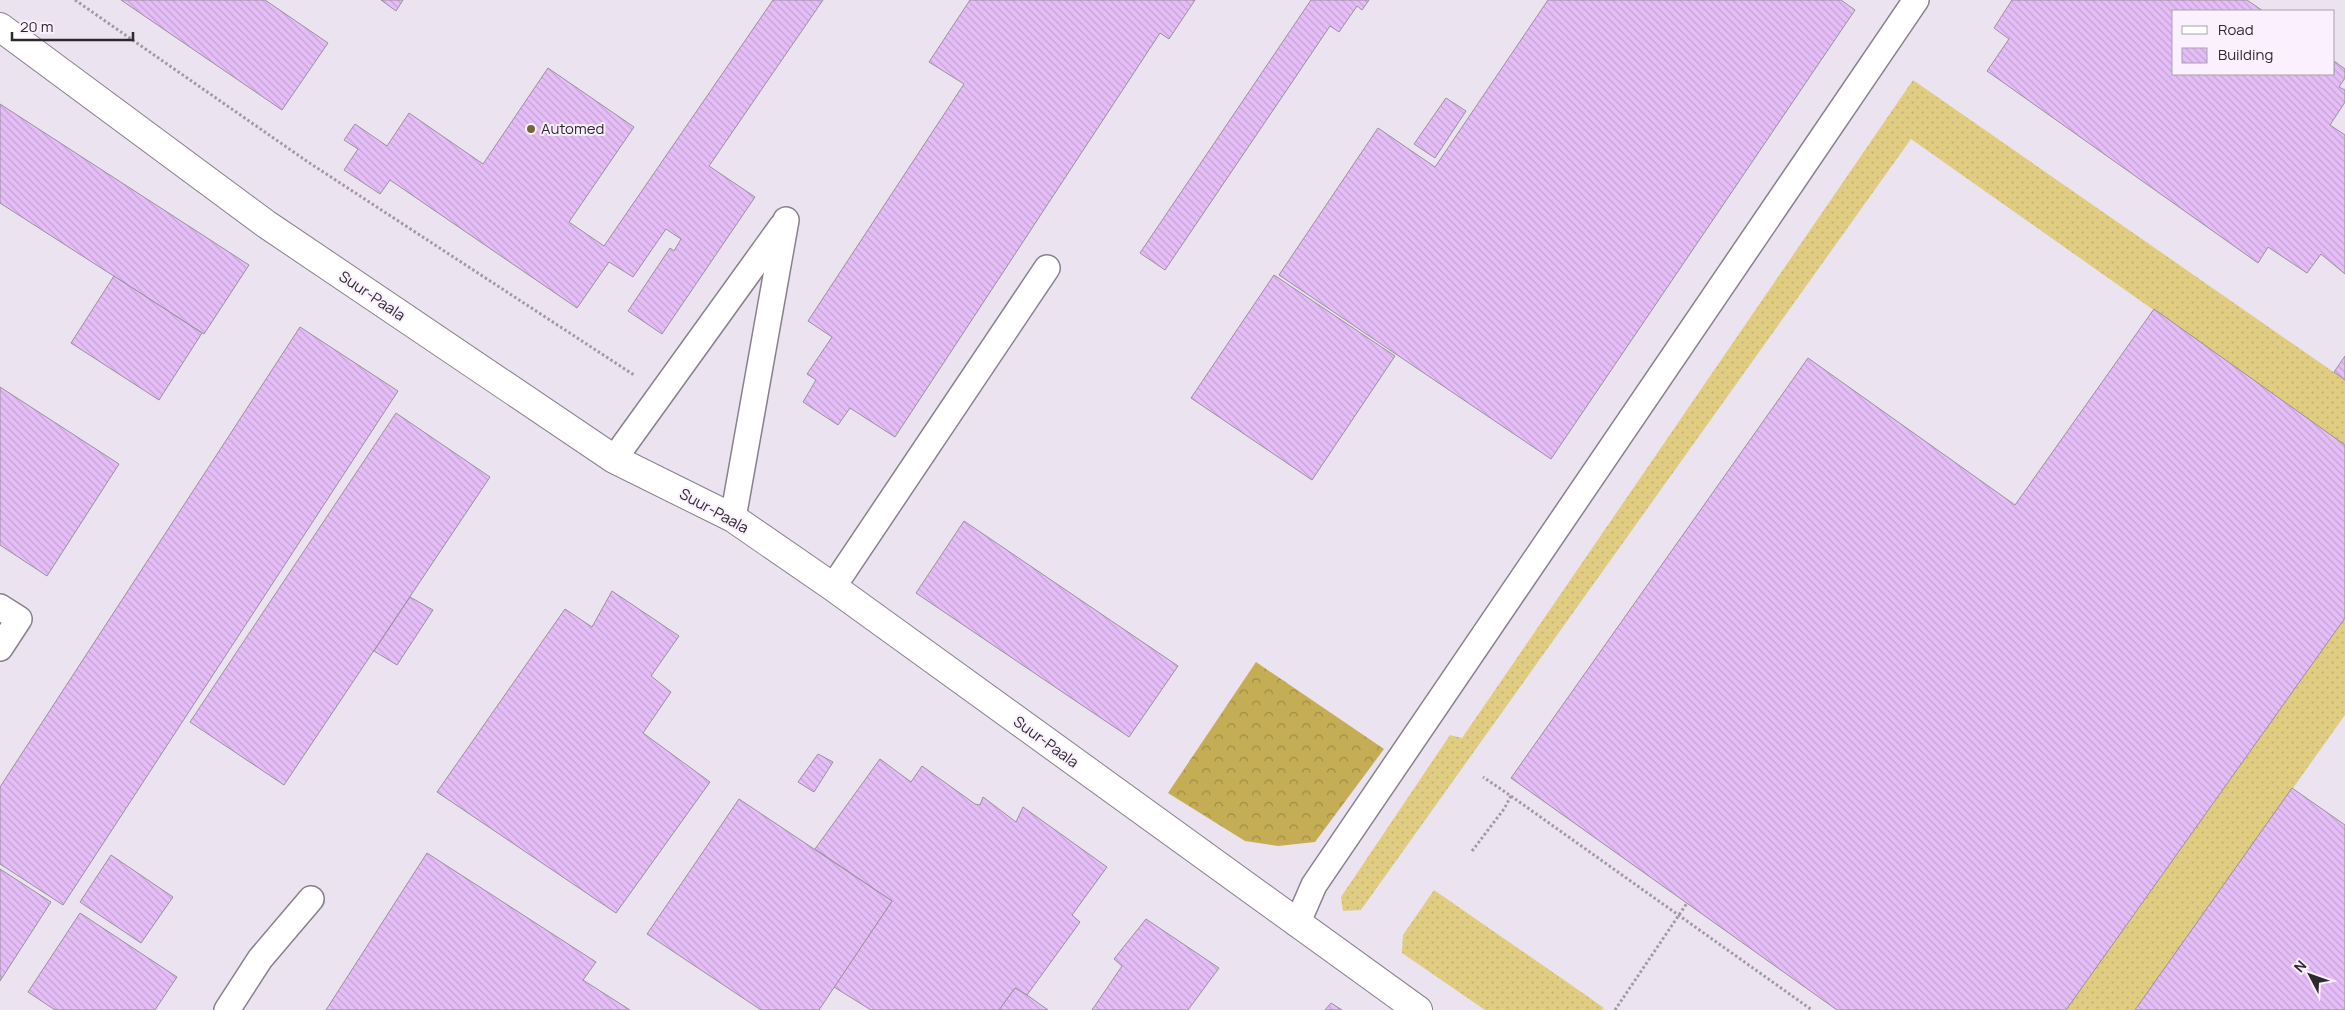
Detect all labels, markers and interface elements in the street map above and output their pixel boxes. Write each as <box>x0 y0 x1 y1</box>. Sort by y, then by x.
scale bar <box>12 10 134 42</box>
legend <box>2172 10 2335 75</box>
text: 20 m <box>20 16 53 37</box>
text: Road <box>2218 19 2254 40</box>
text: Building <box>2218 44 2273 65</box>
place label: Automed <box>541 118 604 139</box>
marker: Automed <box>525 123 537 135</box>
street label: Suur-Paala <box>335 266 410 326</box>
street label: Suur-Paala <box>676 483 753 538</box>
street label: Suur-Paala <box>1009 711 1083 772</box>
north arrow <box>2285 950 2335 1000</box>
text: N <box>2289 956 2310 976</box>

